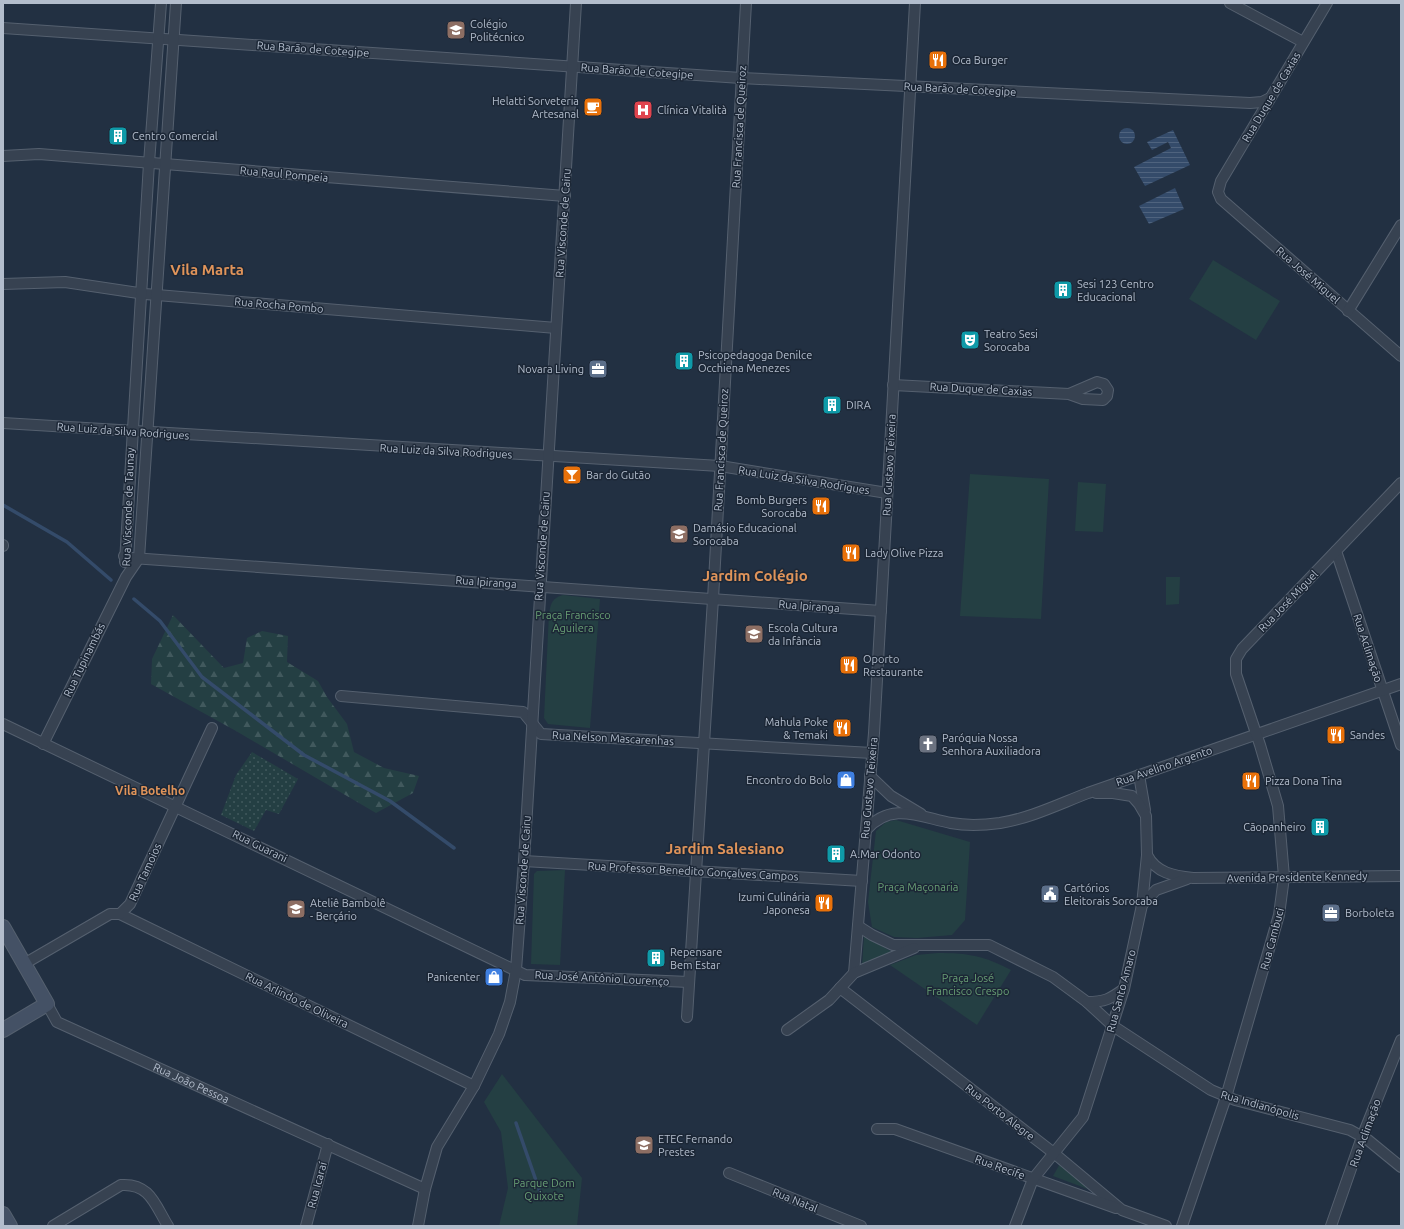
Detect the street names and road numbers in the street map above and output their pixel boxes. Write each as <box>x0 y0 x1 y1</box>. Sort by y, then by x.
street label: Rua Barão de Cotegipe <box>256 39 370 59</box>
street label: Rua Duque de Caxias <box>1239 50 1303 144</box>
street label: Rua Barão de Cotegipe <box>580 61 694 81</box>
street label: Rua Francisca de Queiroz <box>730 65 748 189</box>
street label: Rua Barão de Cotegipe <box>903 80 1017 98</box>
street label: Rua Raul Pompeia <box>239 164 329 184</box>
street label: Rua Visconde de Cairu <box>553 168 573 278</box>
street label: Rua José Miguel <box>1274 244 1342 306</box>
street label: Rua Rocha Pombo <box>234 295 324 315</box>
street label: Rua Duque de Caxias <box>929 380 1033 398</box>
street label: Rua Francisca de Queiroz <box>712 388 730 512</box>
street label: Rua Gustavo Teixeira <box>880 414 898 516</box>
street label: Rua Luiz da Silva Rodrigues <box>56 420 190 442</box>
street label: Rua Luiz da Silva Rodrigues <box>379 442 513 460</box>
street label: Rua Visconde de Taunay <box>120 447 136 567</box>
street label: Rua Luiz da Silva Rodrigues <box>737 464 871 496</box>
street label: Rua Visconde de Cairu <box>532 491 552 601</box>
street label: Rua José Miguel <box>1256 568 1320 634</box>
street label: Rua Ipiranga <box>455 574 517 590</box>
street label: Rua Ipiranga <box>778 598 840 614</box>
street label: Rua Aclimação <box>1351 612 1385 684</box>
street label: Rua Tupinambás <box>61 621 107 699</box>
street label: Rua Nelson Mascarenhas <box>552 729 674 747</box>
street label: Rua Gustavo Teixeira <box>859 737 879 839</box>
street label: Rua Avelino Argento <box>1114 744 1214 788</box>
street label: Rua Visconde de Cairu <box>513 815 533 925</box>
street label: Rua Guarani <box>231 828 289 864</box>
street label: Rua Tamoios <box>126 841 164 903</box>
street label: Rua Professor Benedito Gonçalves Campos <box>587 859 799 883</box>
street label: Avenida Presidente Kennedy <box>1226 870 1368 884</box>
street label: Rua Cambuci <box>1258 907 1286 971</box>
street label: Rua Santo Amaro <box>1104 948 1138 1034</box>
street label: Rua José Antônio Lourenço <box>534 968 670 988</box>
street label: Rua Arlindo de Oliveira <box>244 970 350 1030</box>
street label: Rua João Pessoa <box>151 1061 231 1105</box>
street label: Rua Porto Alegre <box>963 1081 1037 1143</box>
street label: Rua Indianópolis <box>1219 1088 1301 1122</box>
street label: Rua Aclimação <box>1347 1097 1383 1169</box>
street label: Rua Recife <box>973 1152 1027 1182</box>
street label: Rua Icaraí <box>305 1160 329 1209</box>
street label: Rua Natal <box>771 1186 819 1215</box>

